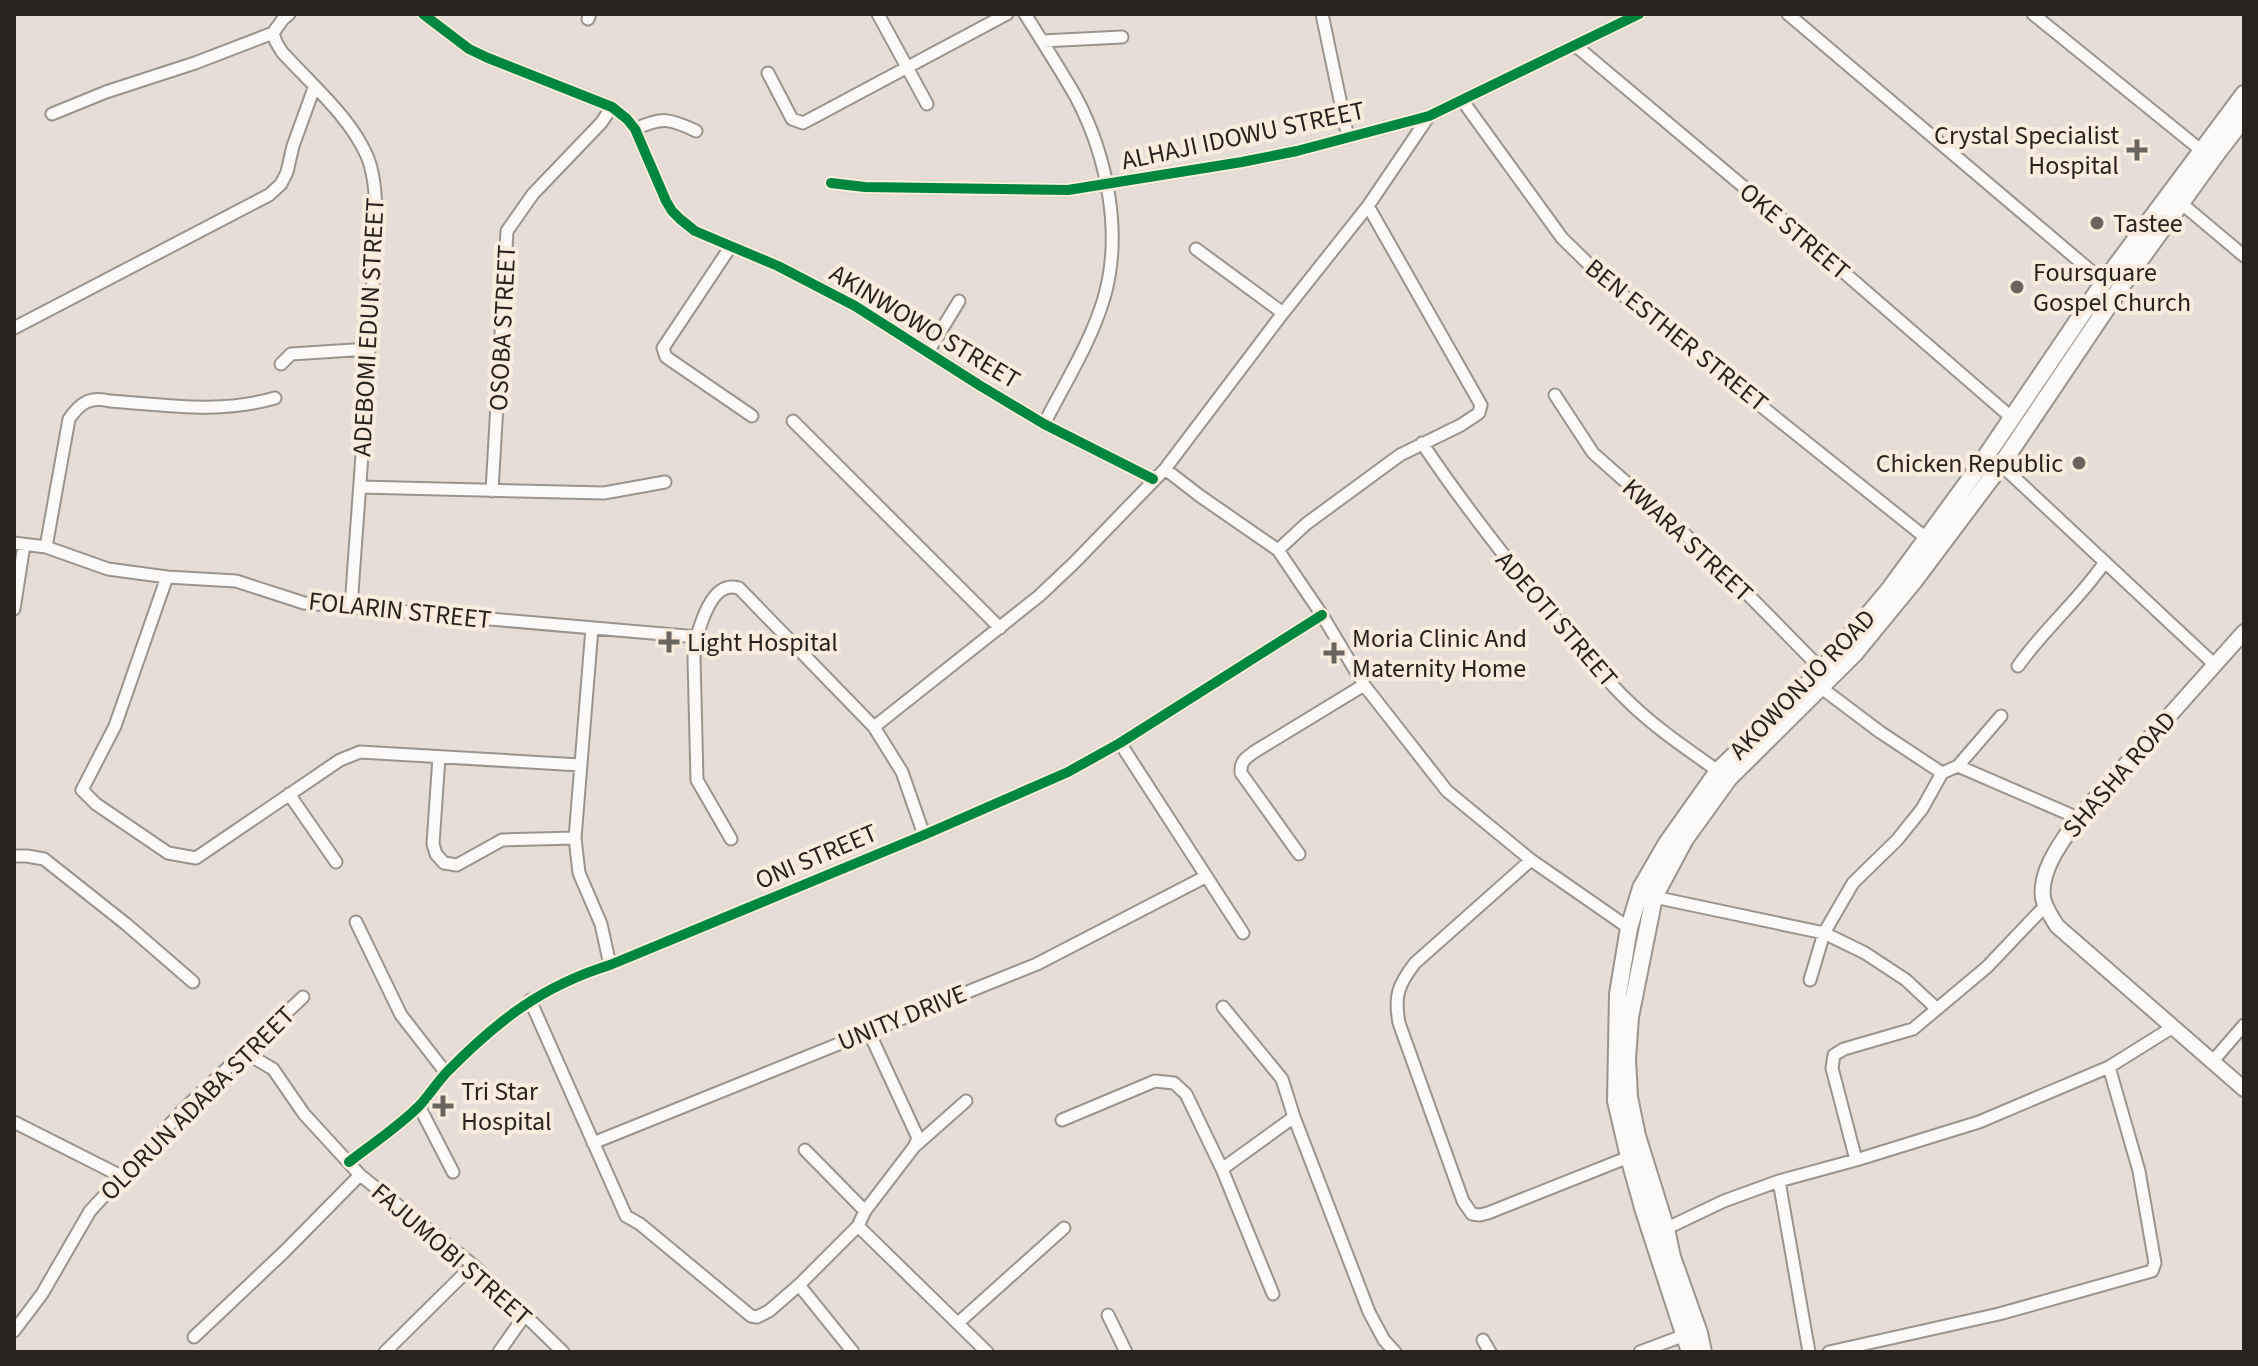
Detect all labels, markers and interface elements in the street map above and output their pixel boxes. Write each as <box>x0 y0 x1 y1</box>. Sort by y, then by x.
street label: ALHAJI IDOWU STREET <box>1118 92 1368 179</box>
place label: Crystal Specialist Hospital <box>1934 117 2119 184</box>
marker: Crystal Specialist Hospital <box>2126 139 2148 161</box>
street label: OKE STREET <box>1731 174 1858 289</box>
street label: ADEBOMI EDUN STREET <box>343 197 394 457</box>
place label: Tastee <box>2113 205 2183 242</box>
marker: Tastee <box>2088 214 2106 232</box>
street label: OSOBA STREET <box>480 244 525 412</box>
street label: BEN ESTHER STREET <box>1577 250 1776 421</box>
place label: Foursquare Gospel Church <box>2033 254 2191 321</box>
street label: AKINWOWO STREET <box>822 255 1027 398</box>
marker: Foursquare Gospel Church <box>2008 278 2026 296</box>
place label: Chicken Republic <box>1876 445 2063 482</box>
marker: Chicken Republic <box>2070 454 2088 472</box>
street label: KWARA STREET <box>1614 470 1761 611</box>
street label: ADEOTI STREET <box>1487 543 1626 696</box>
street label: FOLARIN STREET <box>307 582 493 639</box>
street label: AKOWONJO ROAD <box>1721 601 1884 768</box>
place label: Moria Clinic And Maternity Home <box>1352 620 1527 687</box>
place label: Light Hospital <box>687 624 838 661</box>
marker: Light Hospital <box>658 631 680 653</box>
marker: Moria Clinic And Maternity Home <box>1323 642 1345 664</box>
street label: SHASHA ROAD <box>2054 703 2185 846</box>
street label: ONI STREET <box>749 814 883 899</box>
street label: UNITY DRIVE <box>832 975 972 1060</box>
street label: OLORUN ADABA STREET <box>92 998 303 1209</box>
place label: Tri Star Hospital <box>461 1073 552 1140</box>
marker: Tri Star Hospital <box>432 1095 454 1117</box>
street label: FAJUMOBI STREET <box>363 1174 540 1335</box>

